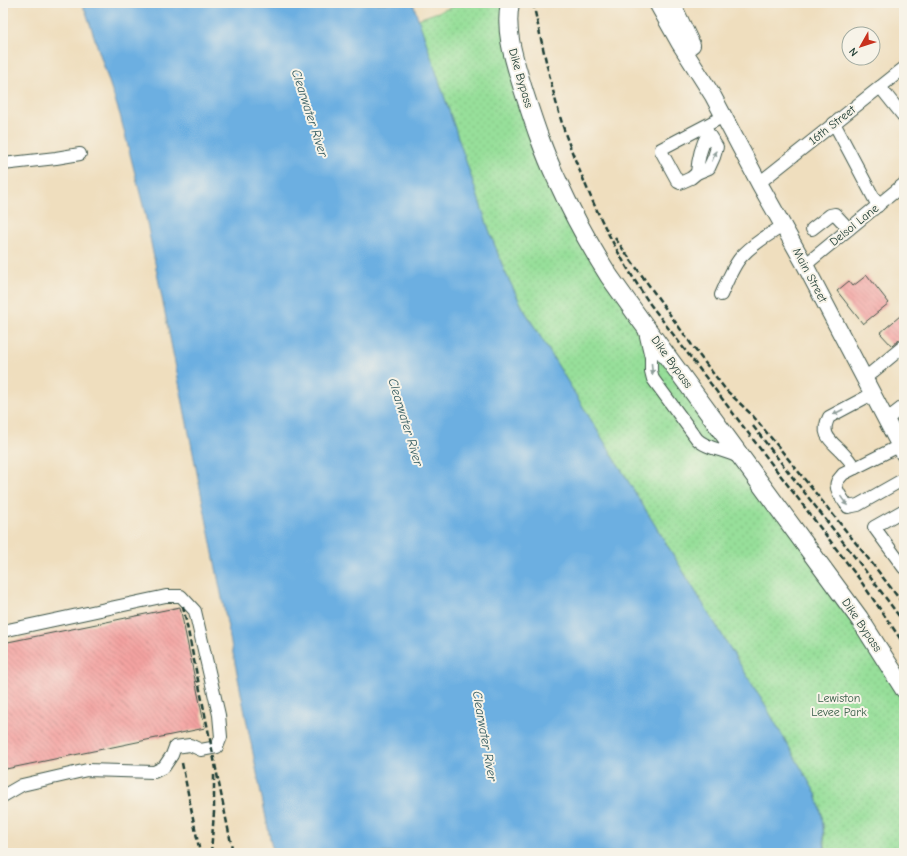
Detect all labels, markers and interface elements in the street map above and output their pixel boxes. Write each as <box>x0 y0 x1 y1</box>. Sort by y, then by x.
north arrow <box>841 26 881 66</box>
text: N <box>846 45 861 59</box>
street label: Dike Bypass <box>506 47 536 109</box>
water label: Clearwater River <box>289 67 331 160</box>
street label: 16th Street <box>806 102 858 148</box>
one-way arrow <box>711 149 717 161</box>
street label: Delsol Lane <box>827 201 881 249</box>
street label: Main Street <box>790 245 830 305</box>
street label: Dike Bypass <box>648 333 696 391</box>
one-way arrow <box>648 363 655 375</box>
water label: Clearwater River <box>385 376 427 469</box>
one-way arrow <box>832 409 844 415</box>
one-way arrow <box>840 496 848 506</box>
street label: Dike Bypass <box>839 596 885 654</box>
water label: Clearwater River <box>470 690 500 783</box>
park label: Lewiston Levee Park <box>811 691 867 719</box>

